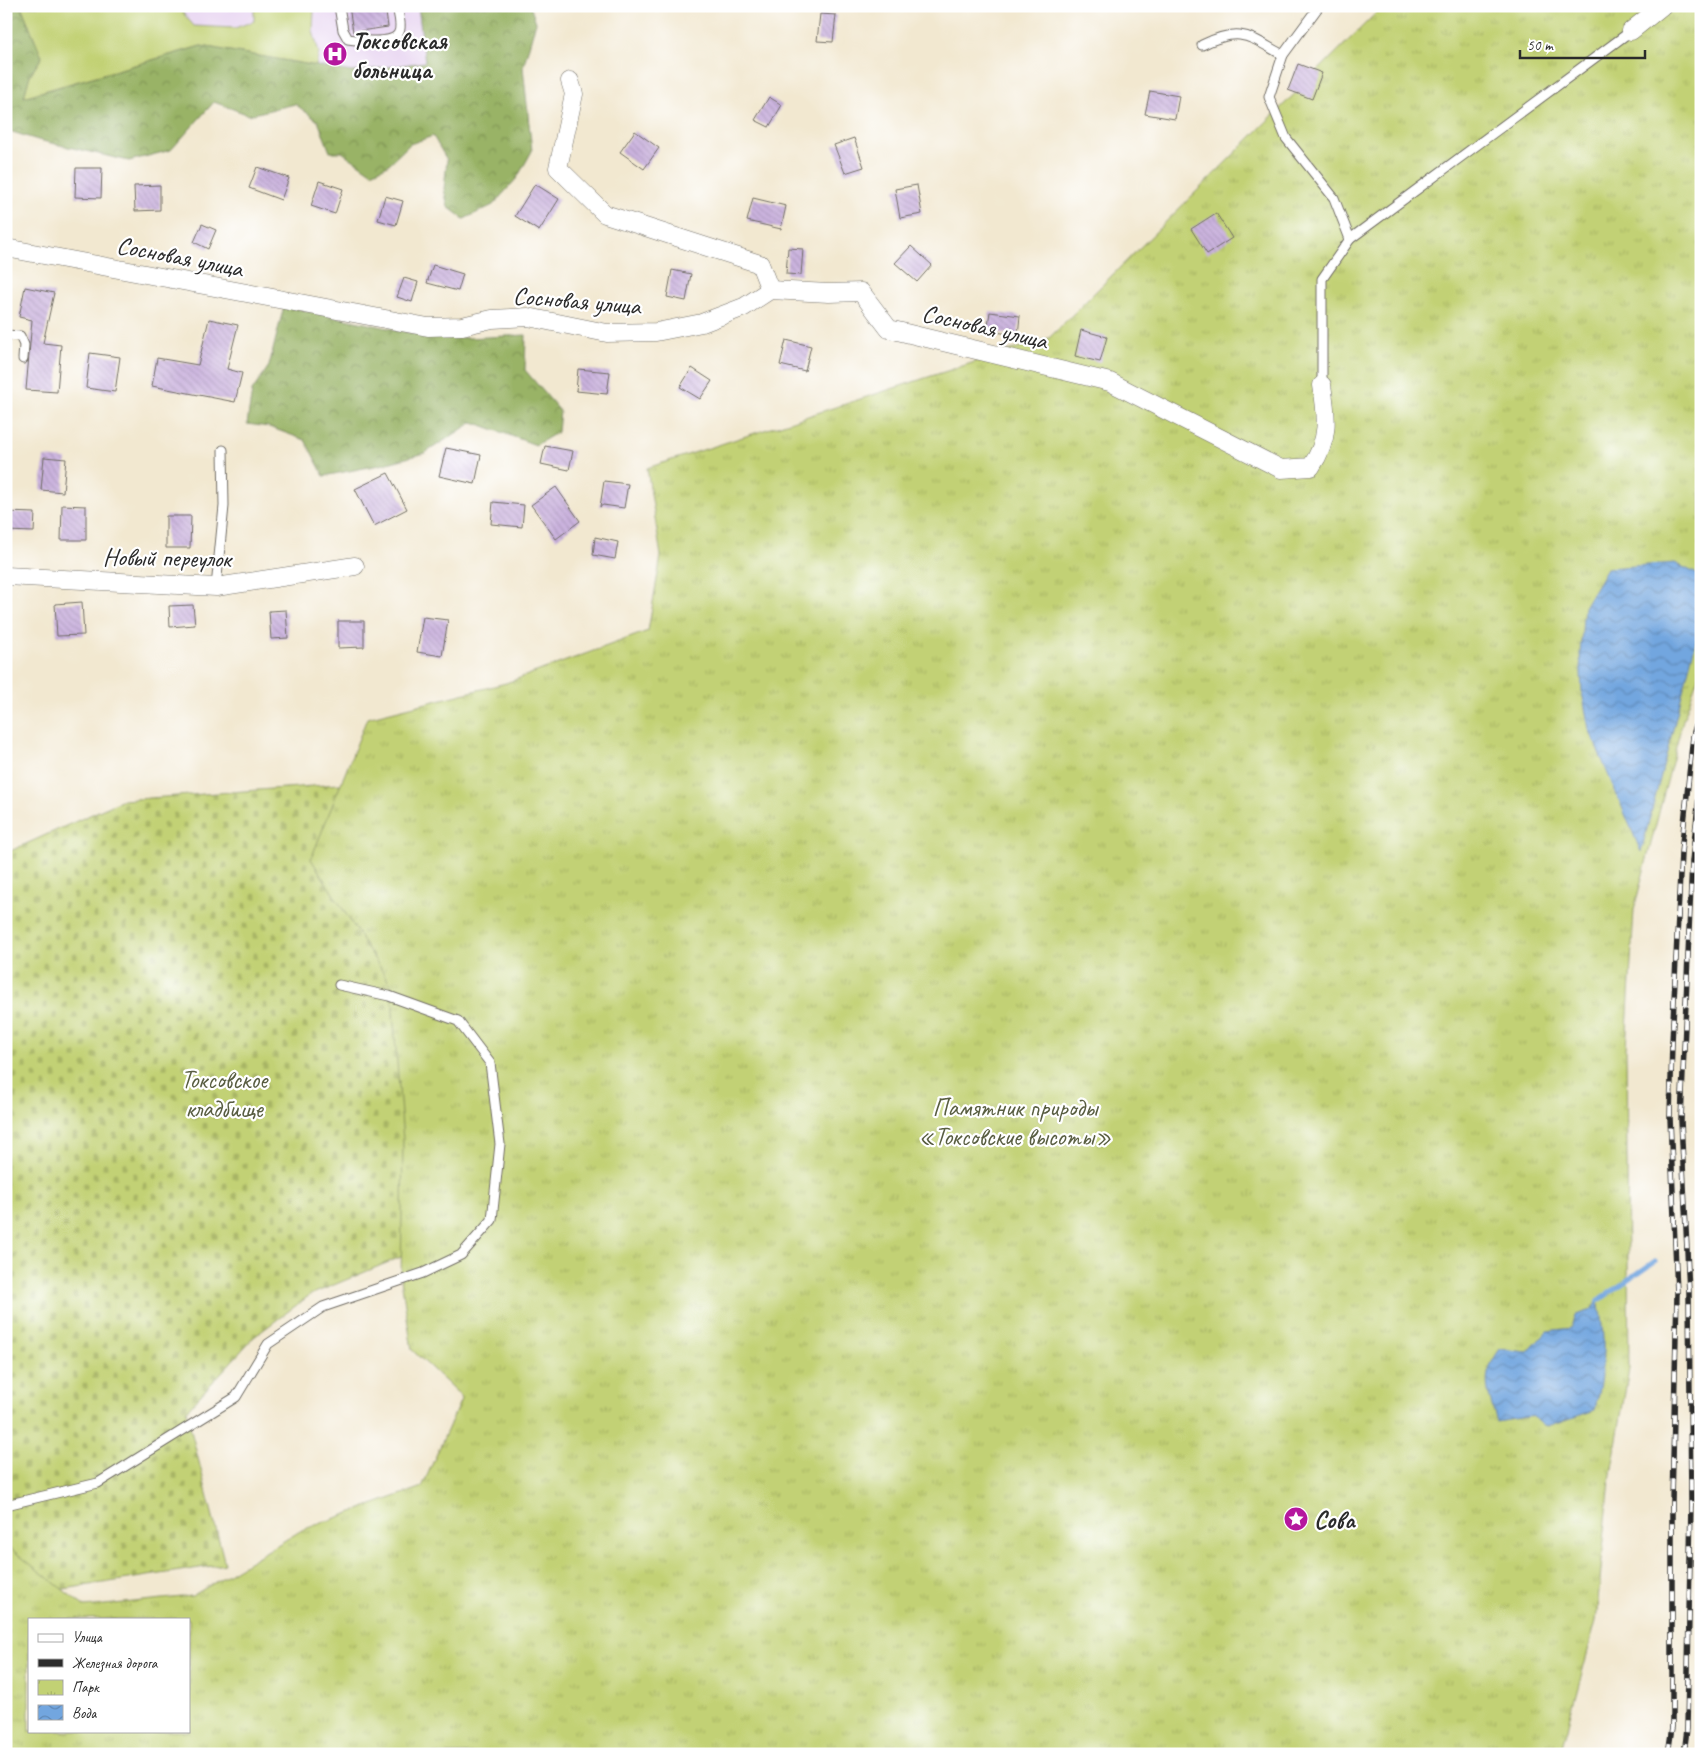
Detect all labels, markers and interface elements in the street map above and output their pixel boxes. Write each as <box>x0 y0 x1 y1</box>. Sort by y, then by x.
place label: Токсовская больница <box>352 25 448 86</box>
scale bar <box>1520 28 1644 60</box>
text: 50 m <box>1527 36 1554 55</box>
hospital icon: Токсовская больница <box>322 41 348 67</box>
street label: Сосновая улица <box>114 229 248 285</box>
street label: Сосновая улица <box>512 279 644 323</box>
street label: Сосновая улица <box>919 297 1053 357</box>
street label: Новый переулок <box>103 541 234 575</box>
park label: Токсовское кладбище <box>181 1064 269 1125</box>
park label: Памятник природы «Токсовские высоты» <box>918 1092 1112 1153</box>
place label: Сова <box>1314 1504 1357 1536</box>
place icon: Сова <box>1283 1506 1309 1532</box>
legend <box>28 1618 190 1732</box>
text: Улица <box>72 1628 103 1647</box>
text: Железная дорога <box>72 1654 159 1673</box>
text: Парк <box>72 1678 100 1697</box>
text: Вода <box>72 1704 97 1723</box>

